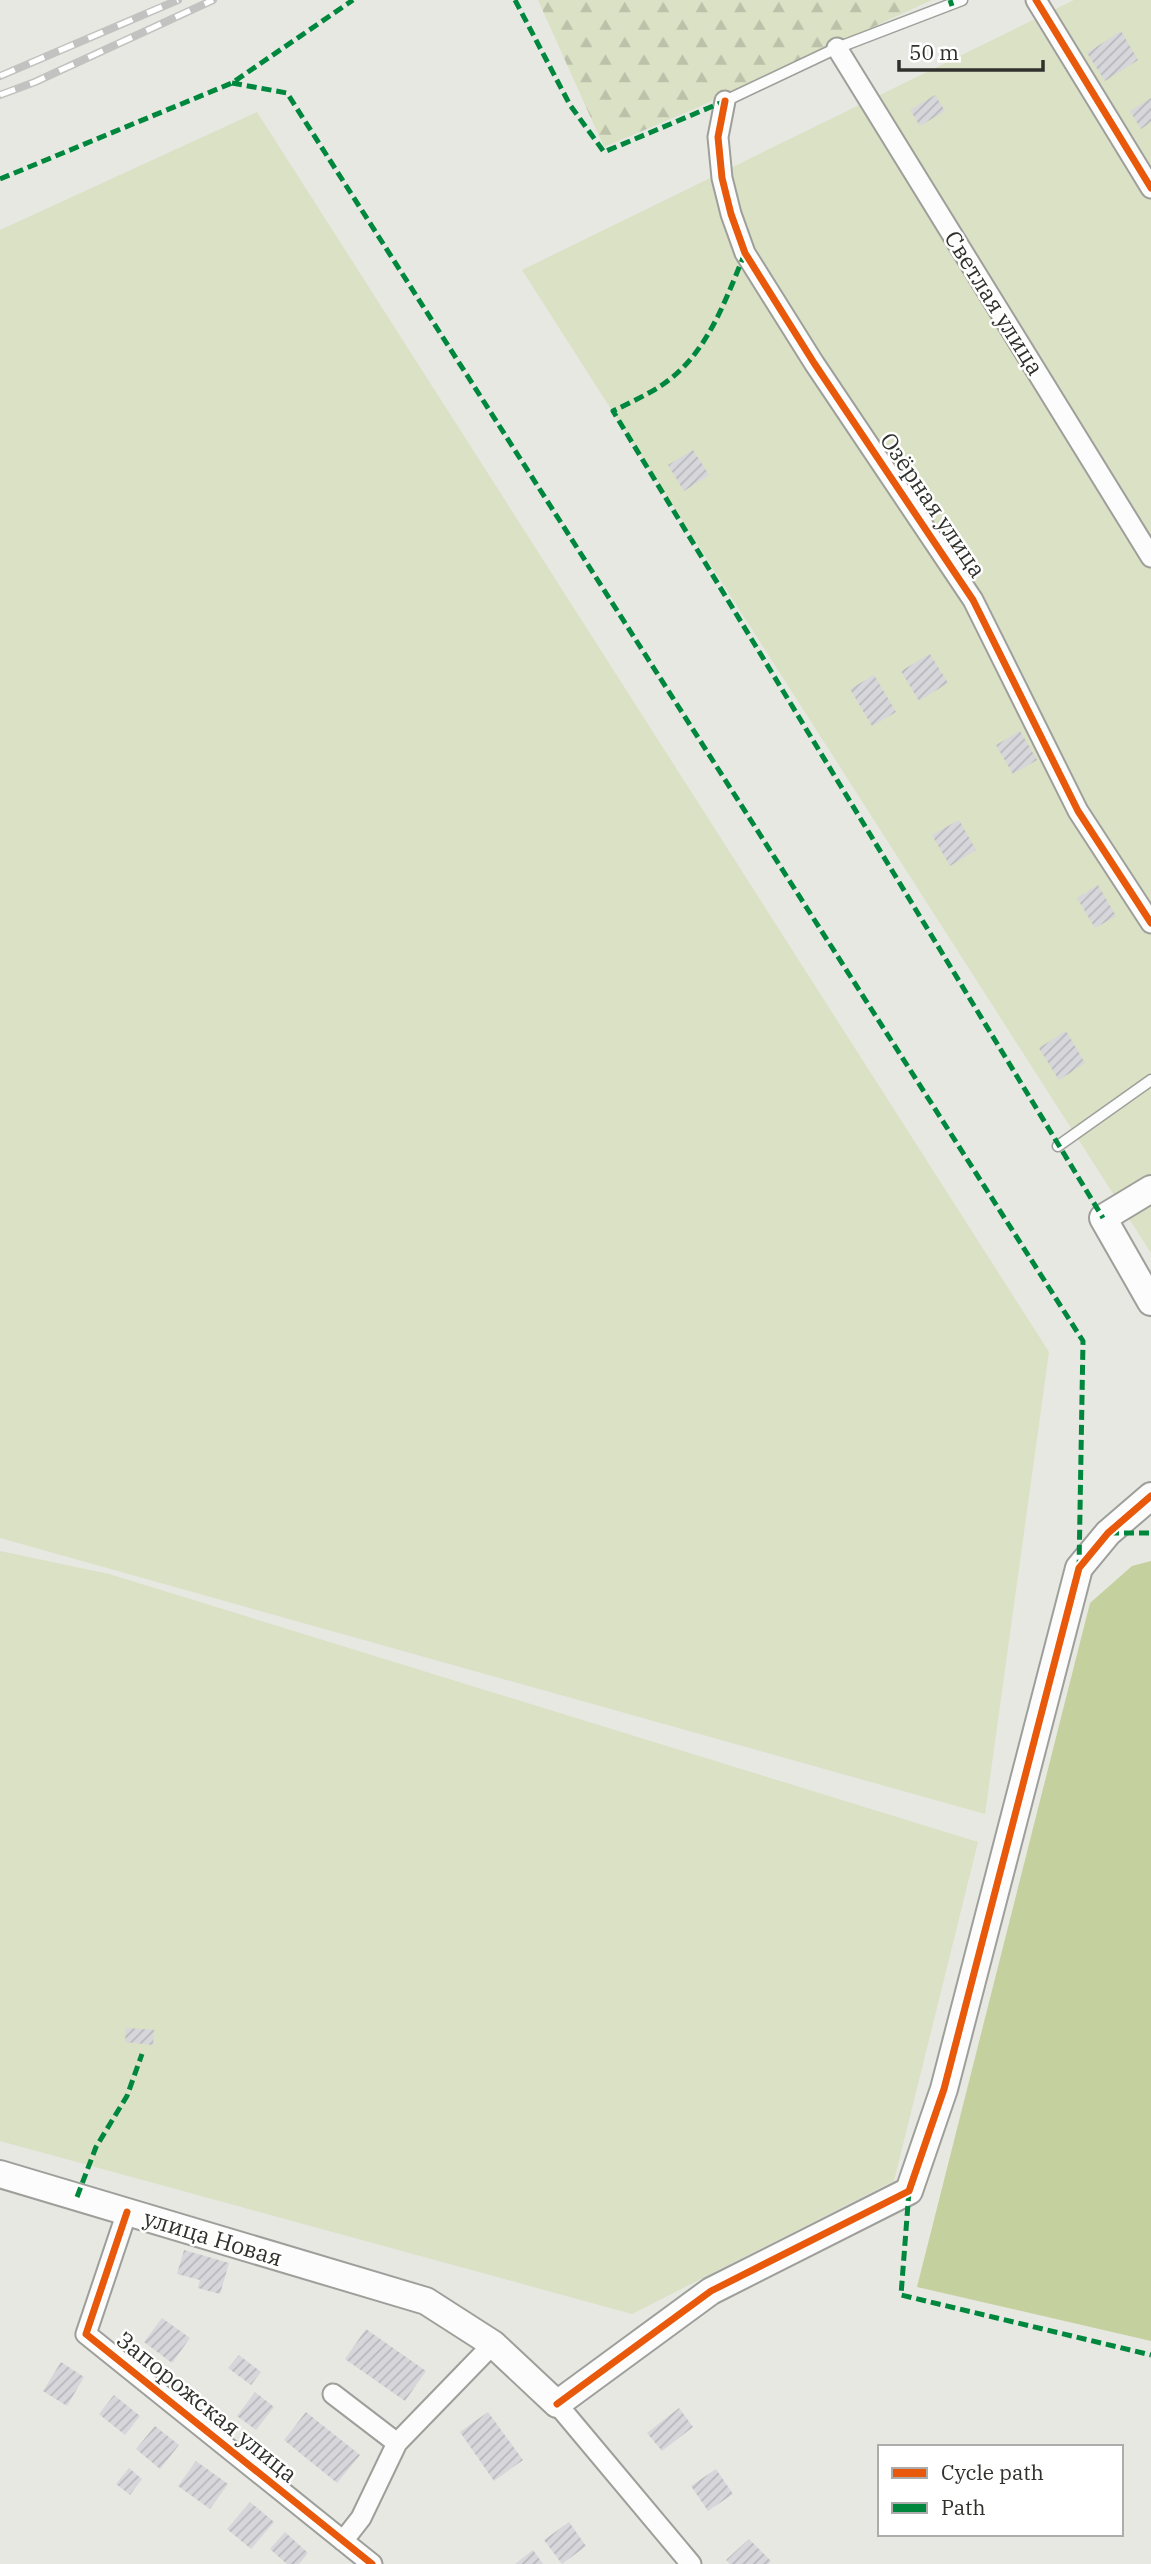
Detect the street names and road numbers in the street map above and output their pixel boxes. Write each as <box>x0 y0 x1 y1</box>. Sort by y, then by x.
street label: Светлая улица <box>938 225 1051 380</box>
street label: Озёрная улица <box>874 426 994 583</box>
street label: улица Новая <box>140 2202 286 2272</box>
street label: Запорожская улица <box>111 2324 304 2488</box>

